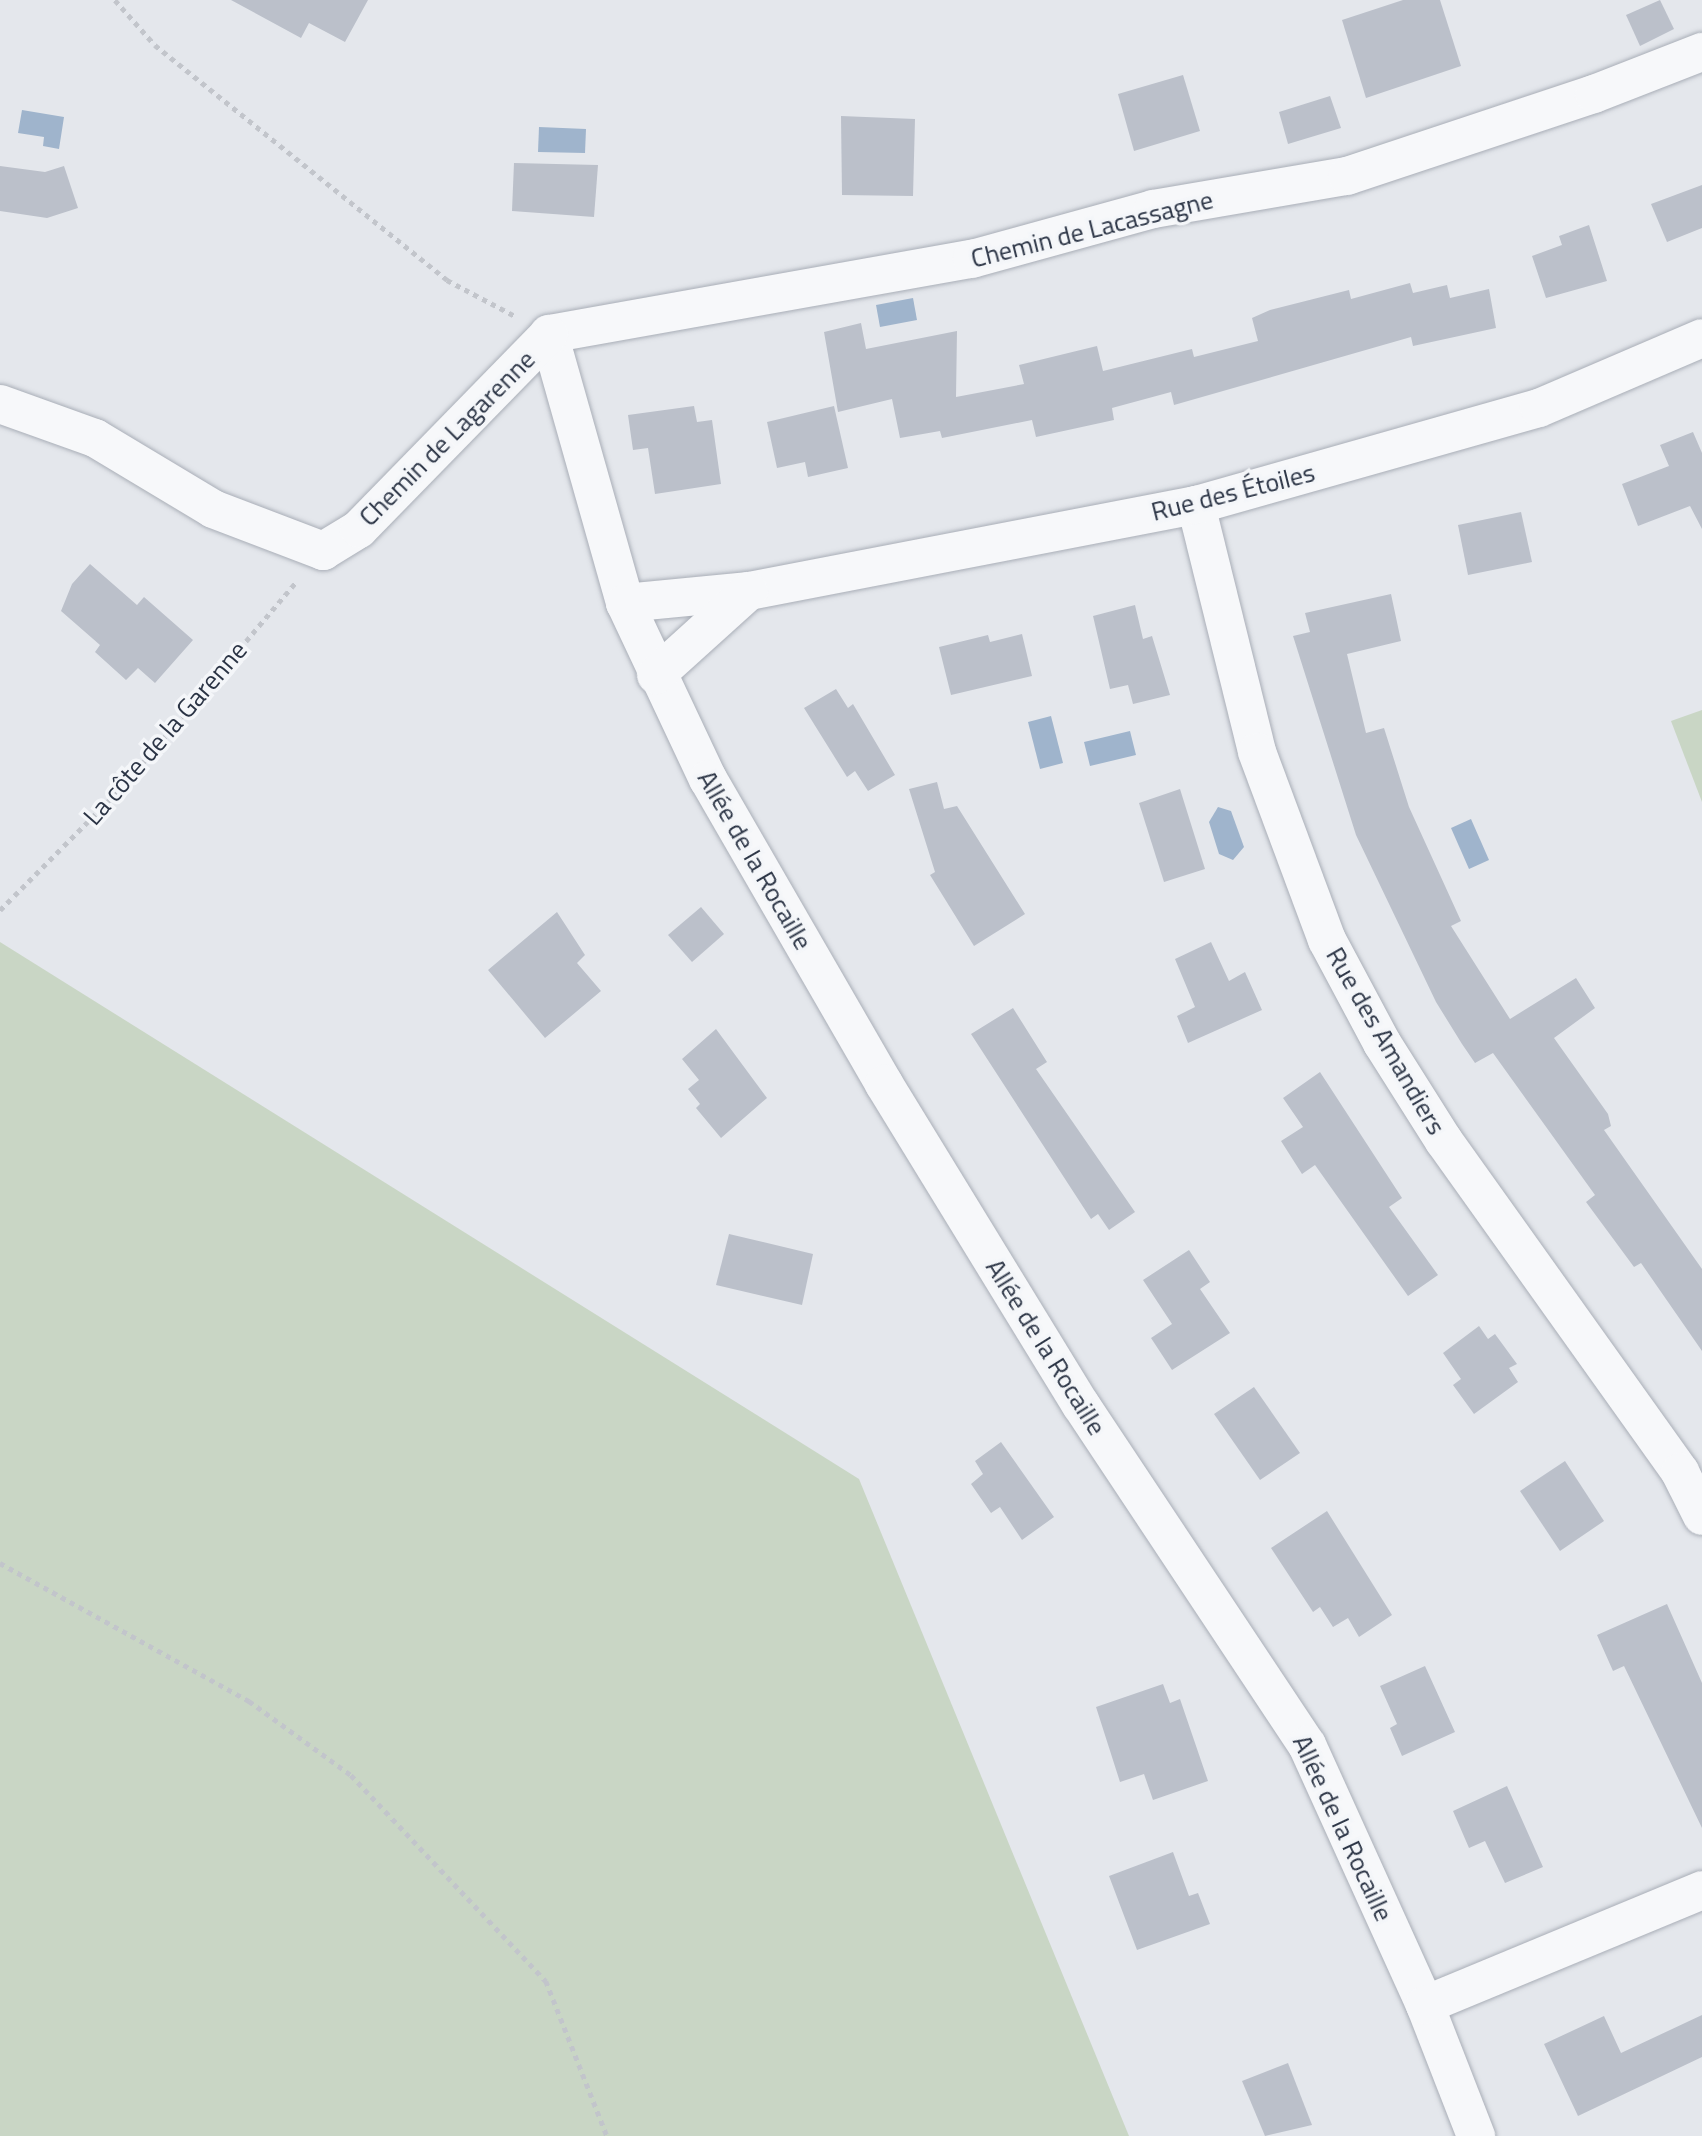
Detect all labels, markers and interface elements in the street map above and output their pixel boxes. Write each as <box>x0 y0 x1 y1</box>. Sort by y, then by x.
street label: Chemin de Lacassagne <box>968 184 1216 274</box>
street label: Chemin de Lagarenne <box>353 344 541 532</box>
street label: Rue des Étoiles <box>1148 457 1318 527</box>
street label: La côte de la Garenne <box>77 635 253 831</box>
street label: Allée de la Rocaille <box>691 765 819 955</box>
street label: Rue des Amandiers <box>1320 942 1452 1140</box>
street label: Allée de la Rocaille <box>979 1253 1113 1441</box>
street label: Allée de la Rocaille <box>1286 1730 1400 1926</box>

